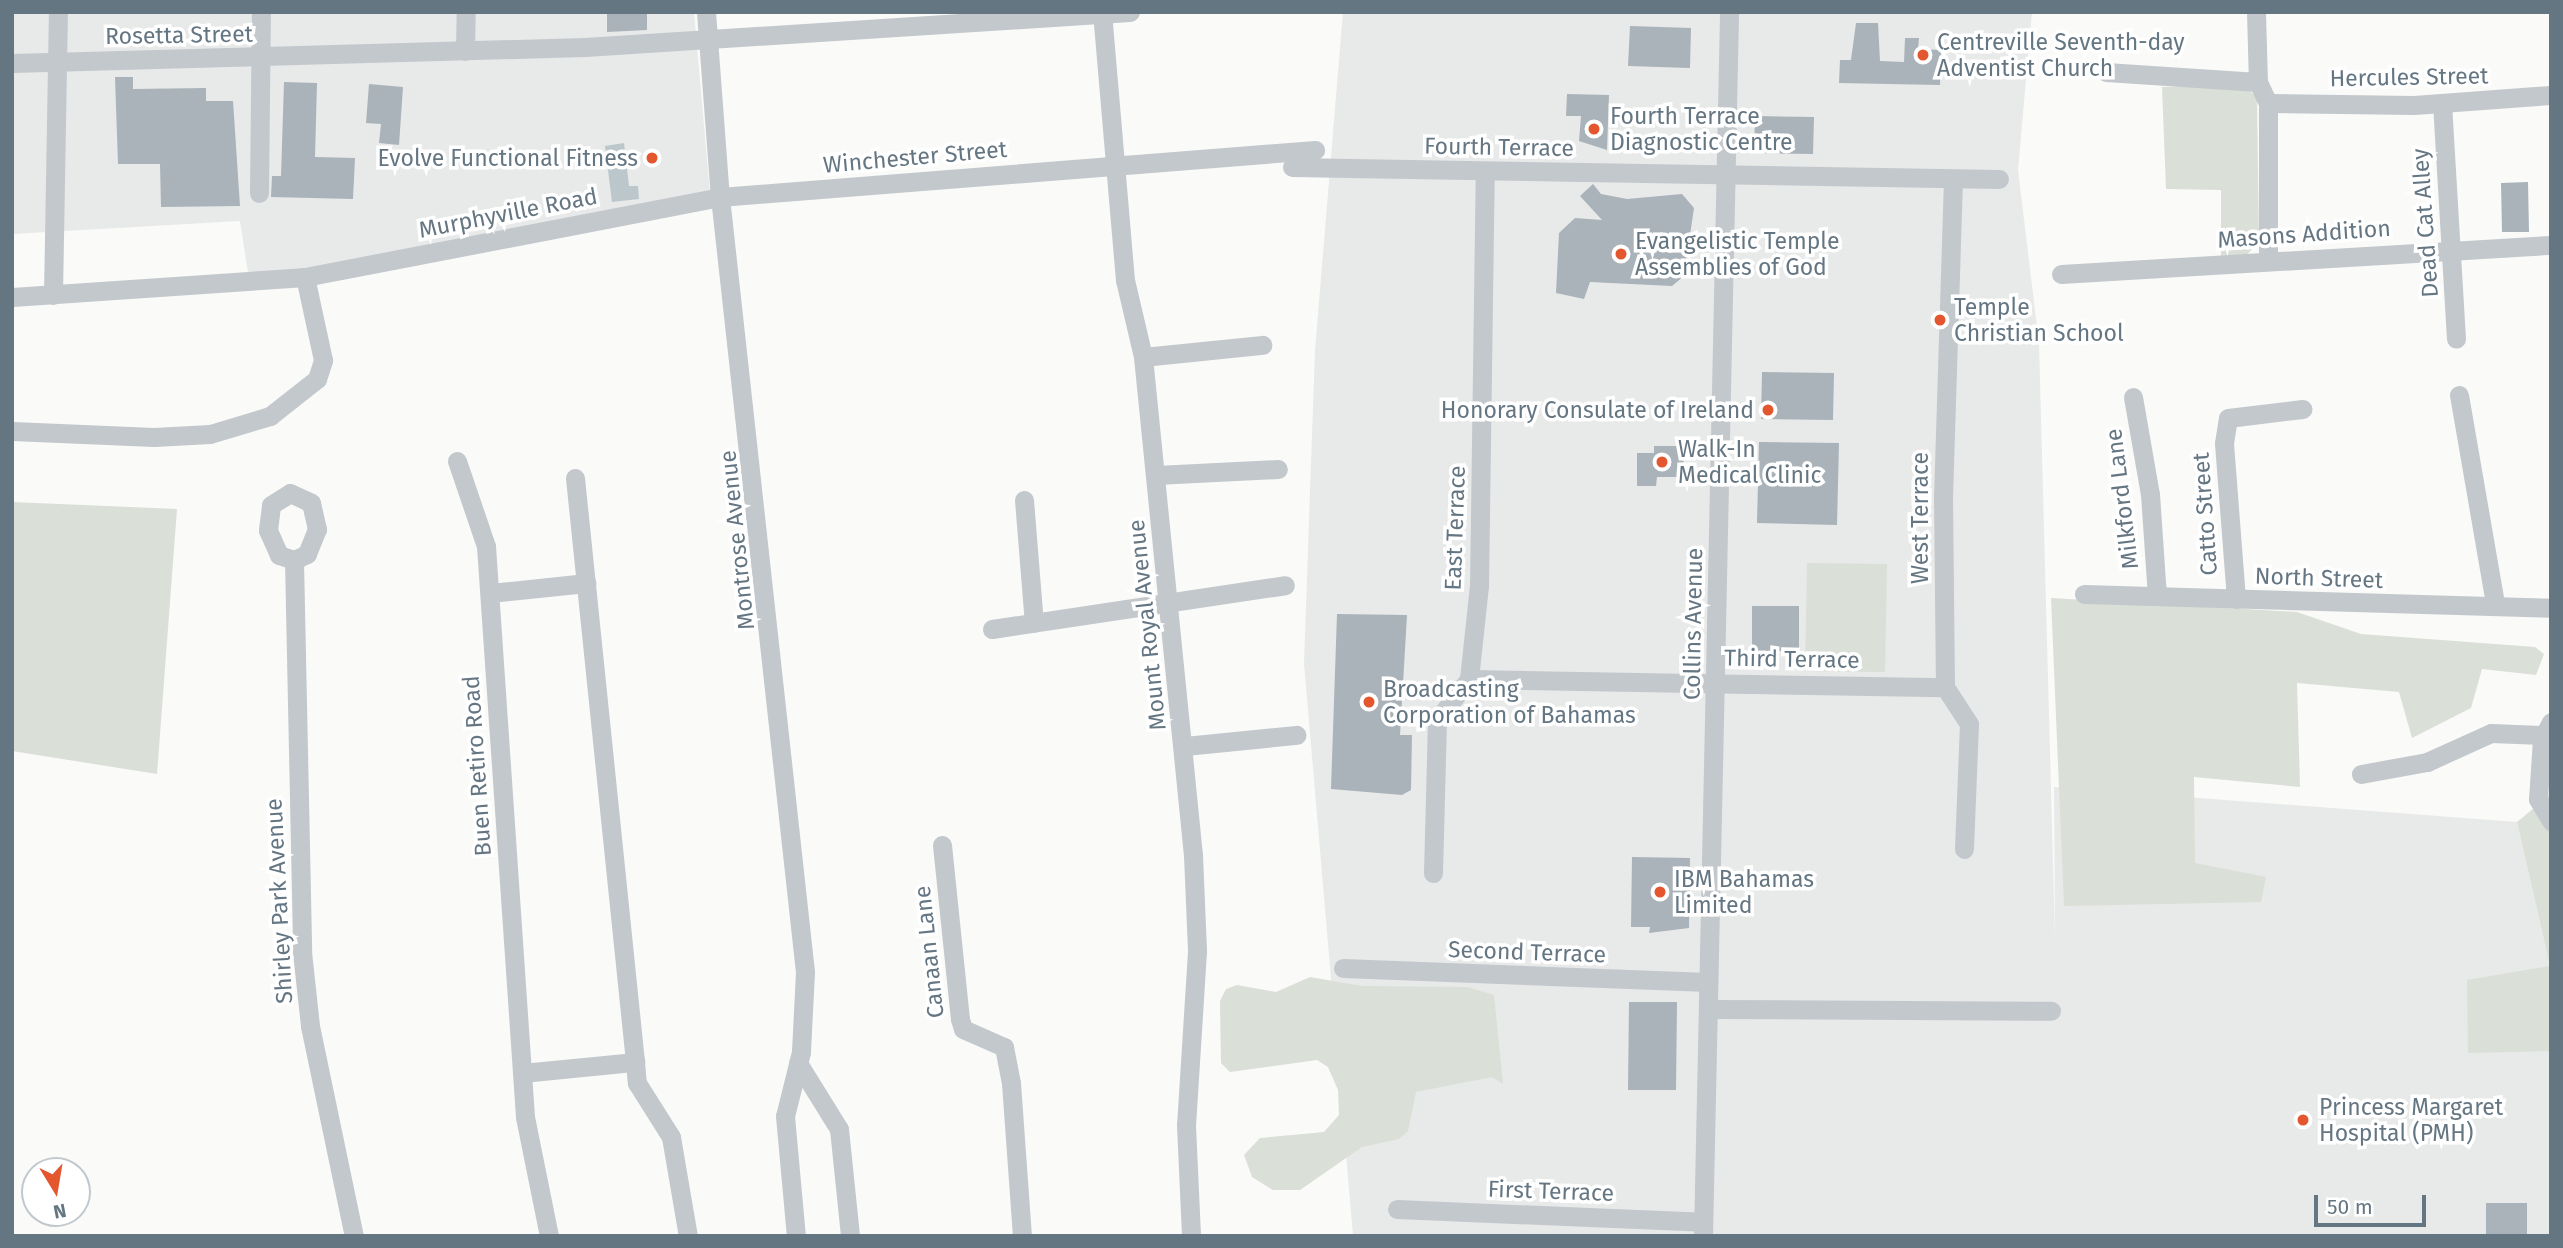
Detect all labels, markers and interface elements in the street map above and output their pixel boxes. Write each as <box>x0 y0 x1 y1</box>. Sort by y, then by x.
street label: Rosetta Street <box>105 20 253 50</box>
place label: Centreville Seventh-day Adventist Church <box>1937 28 2185 82</box>
marker: Centreville Seventh-day Adventist Church <box>1915 47 1931 63</box>
street label: Hercules Street <box>2329 62 2489 92</box>
place label: Fourth Terrace Diagnostic Centre <box>1610 102 1793 156</box>
marker: Fourth Terrace Diagnostic Centre <box>1584 119 1604 139</box>
street label: Fourth Terrace <box>1424 132 1574 162</box>
street label: Winchester Street <box>822 135 1008 179</box>
place label: Evolve Functional Fitness <box>377 144 638 172</box>
street label: Dead Cat Alley <box>2406 148 2444 298</box>
marker: Evolve Functional Fitness <box>644 150 660 166</box>
street label: Murphyville Road <box>416 182 600 244</box>
street label: Masons Addition <box>2216 214 2392 254</box>
place label: Evangelistic Temple Assemblies of God <box>1635 227 1839 281</box>
marker: Evangelistic Temple Assemblies of God <box>1613 246 1629 262</box>
place label: Temple Christian School <box>1954 293 2124 347</box>
marker: Temple Christian School <box>1932 312 1948 328</box>
place label: Honorary Consulate of Ireland <box>1441 396 1754 424</box>
marker: Honorary Consulate of Ireland <box>1760 402 1776 418</box>
street label: Milkford Lane <box>2100 427 2144 571</box>
place label: Walk-In Medical Clinic <box>1678 435 1821 489</box>
street label: Montrose Avenue <box>714 449 760 631</box>
marker: Walk-In Medical Clinic <box>1652 452 1672 472</box>
street label: West Terrace <box>1906 452 1934 584</box>
street label: Catto Street <box>2187 452 2223 576</box>
street label: East Terrace <box>1439 465 1471 591</box>
street label: Mount Royal Avenue <box>1122 518 1172 732</box>
street label: Collins Avenue <box>1678 548 1708 700</box>
street label: North Street <box>2254 562 2384 594</box>
street label: Third Terrace <box>1724 644 1860 674</box>
street label: Buen Retiro Road <box>457 675 497 857</box>
place label: Broadcasting Corporation of Bahamas <box>1383 675 1636 729</box>
marker: Broadcasting Corporation of Bahamas <box>1361 694 1377 710</box>
street label: Shirley Park Avenue <box>260 798 298 1004</box>
place label: IBM Bahamas Limited <box>1674 865 1814 919</box>
street label: Canaan Lane <box>908 884 950 1020</box>
marker: IBM Bahamas Limited <box>1652 884 1668 900</box>
street label: Second Terrace <box>1448 935 1606 969</box>
place label: Princess Margaret Hospital (PMH) <box>2319 1093 2503 1147</box>
marker: Princess Margaret Hospital (PMH) <box>2293 1110 2313 1130</box>
north arrow <box>21 1157 91 1227</box>
street label: First Terrace <box>1487 1175 1615 1207</box>
scale bar <box>2318 1182 2430 1226</box>
text: 50 m <box>2327 1194 2373 1220</box>
text: N <box>51 1199 68 1224</box>

